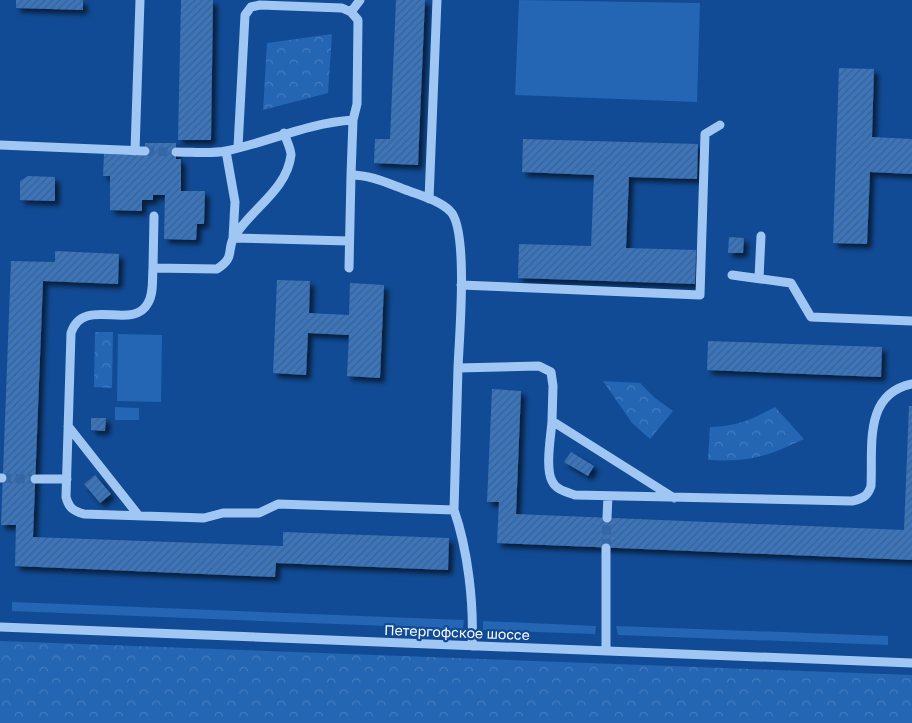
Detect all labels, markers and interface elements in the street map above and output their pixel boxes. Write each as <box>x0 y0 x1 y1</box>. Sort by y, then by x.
street label: Петергофское шоссе <box>384 621 530 643</box>

